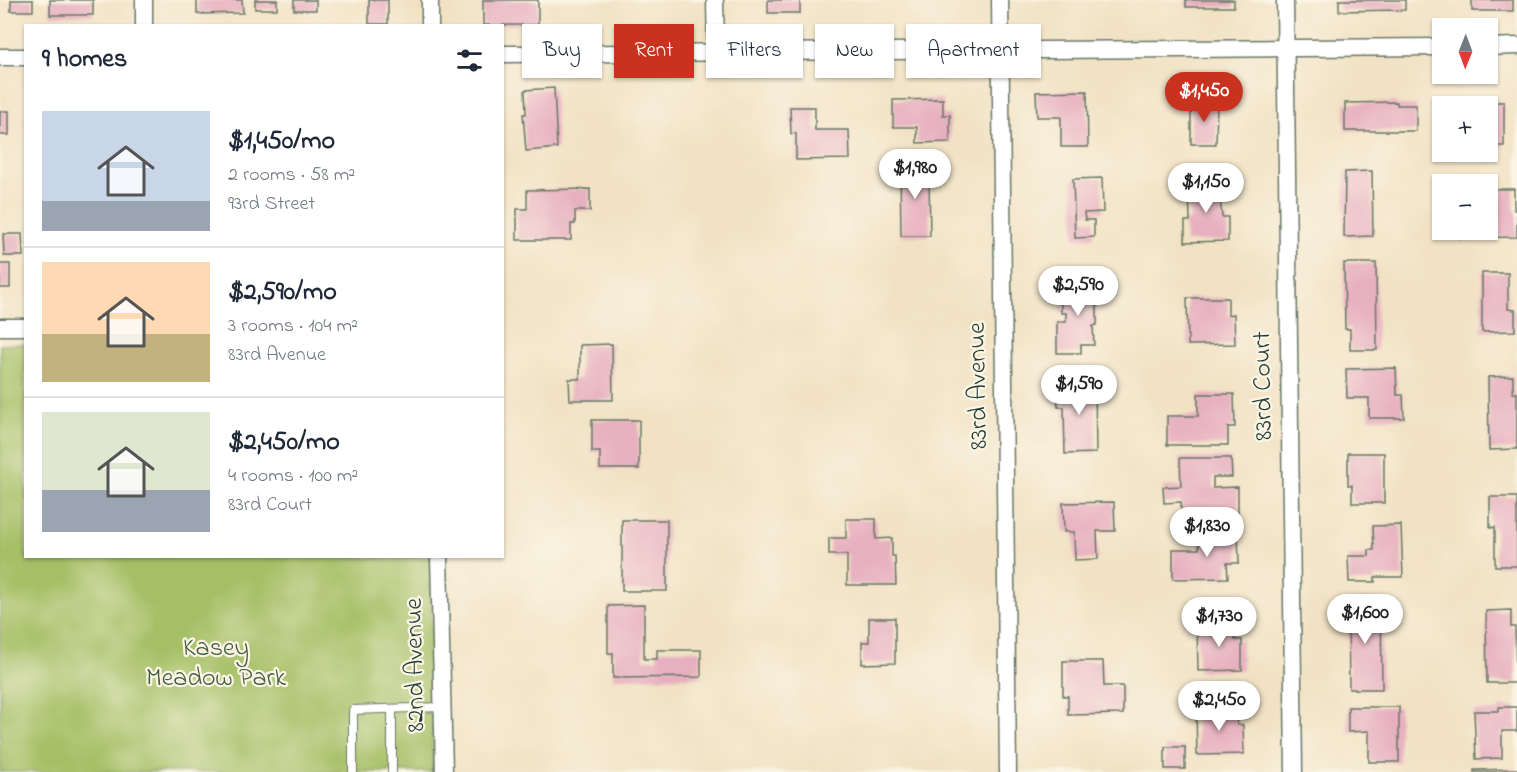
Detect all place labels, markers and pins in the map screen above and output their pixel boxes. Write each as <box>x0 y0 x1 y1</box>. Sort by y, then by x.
pin: $1,450 <box>1155 72 1253 123</box>
pin: $1,980 <box>866 149 964 200</box>
pin: $1,150 <box>1157 163 1255 214</box>
pin: $2,590 <box>1029 266 1127 317</box>
pin: $1,590 <box>1030 365 1128 416</box>
pin: $1,830 <box>1158 507 1256 558</box>
pin: $1,600 <box>1316 594 1414 645</box>
pin: $1,730 <box>1170 597 1268 648</box>
pin: $2,450 <box>1170 681 1268 732</box>

